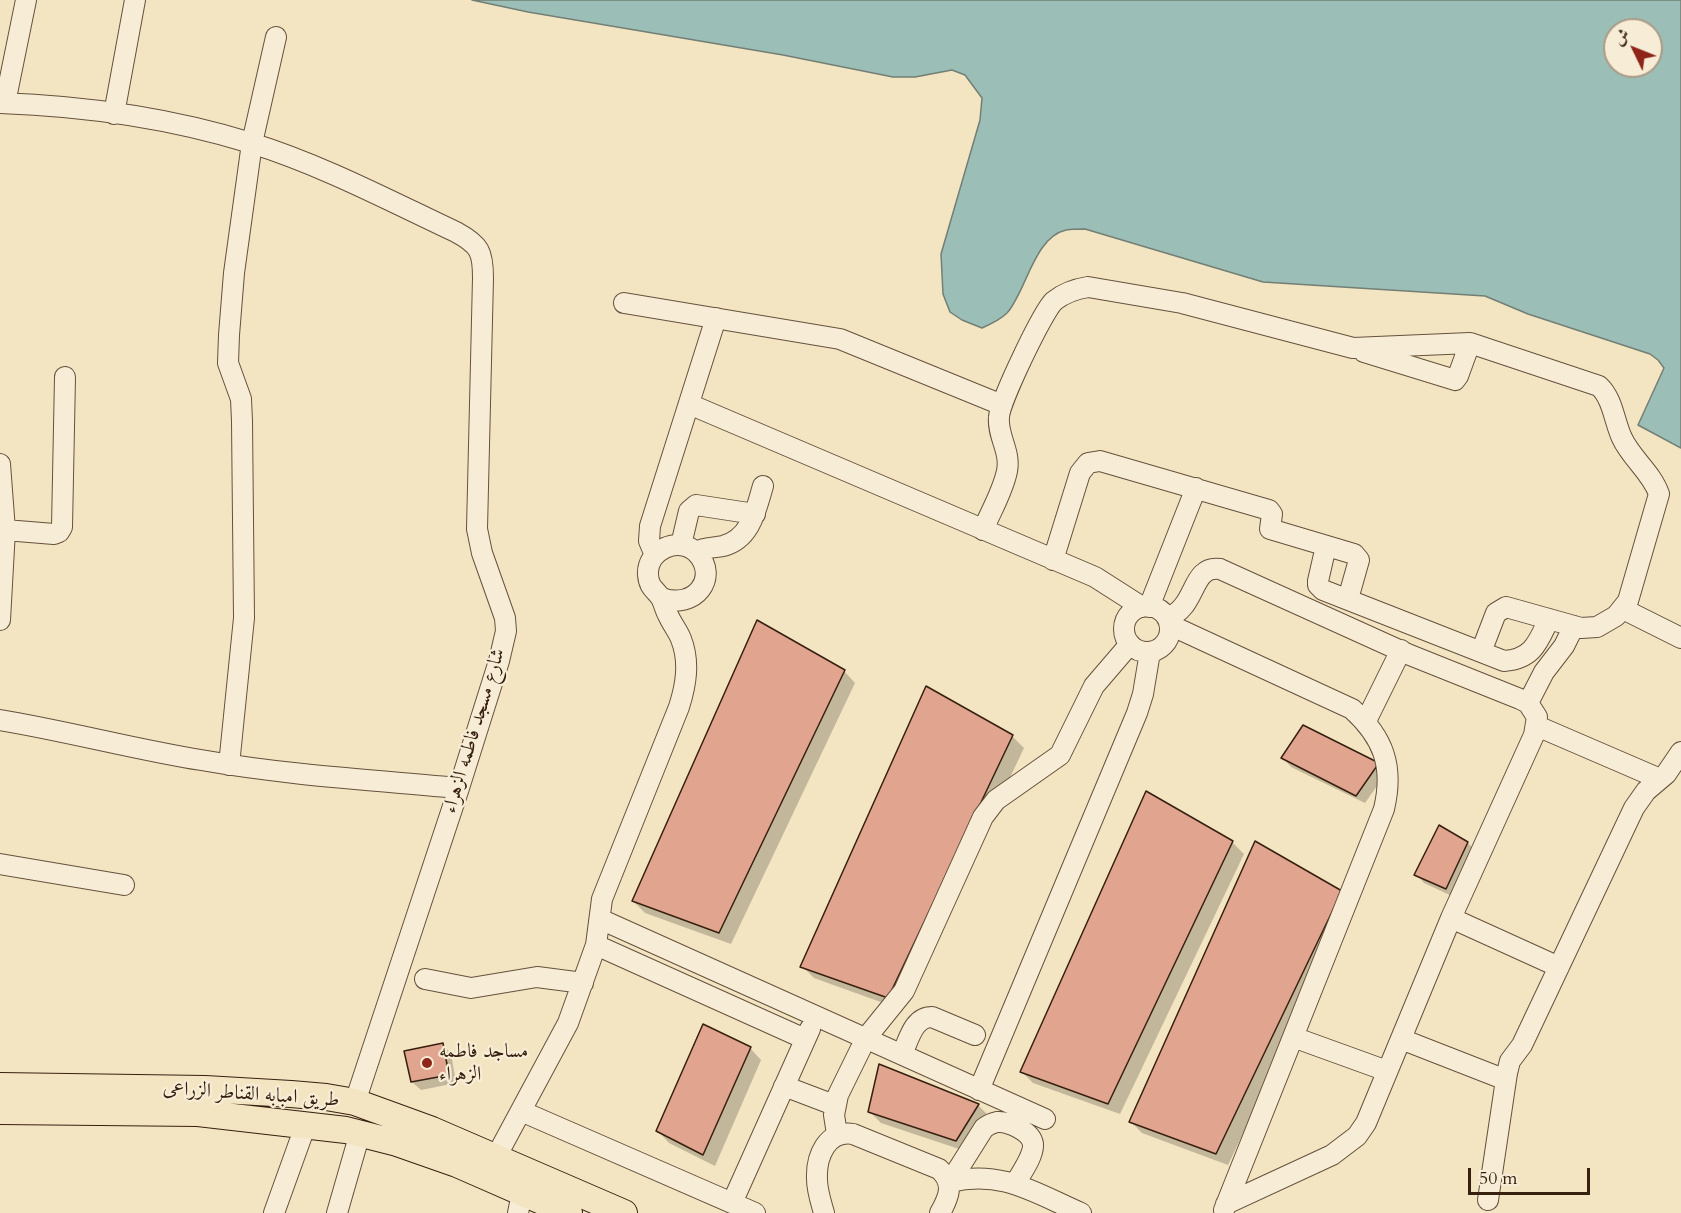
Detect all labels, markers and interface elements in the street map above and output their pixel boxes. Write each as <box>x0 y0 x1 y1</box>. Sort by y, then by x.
north arrow <box>1603 18 1663 78</box>
text: ش <box>1608 24 1635 50</box>
street label: شارع مسجد فاطمه الزهراء <box>439 646 511 816</box>
place label: مساجد فاطمه الزهراء <box>439 1040 528 1087</box>
marker: مساجد فاطمه الزهراء <box>420 1056 434 1070</box>
street label: طريق امبابه القناطر الزراعى <box>162 1077 340 1113</box>
scale bar <box>1471 1156 1592 1194</box>
text: 50 m <box>1479 1166 1518 1191</box>

